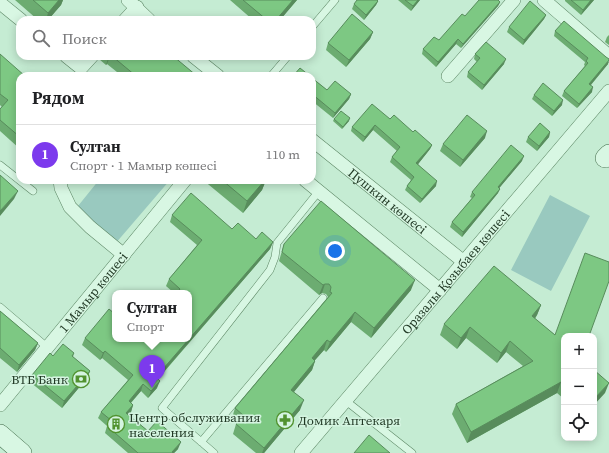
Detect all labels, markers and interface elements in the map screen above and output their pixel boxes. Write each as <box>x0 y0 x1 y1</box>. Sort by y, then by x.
search box <box>16 16 316 60</box>
icon: search <box>30 27 52 49</box>
text: Поиск <box>62 28 107 49</box>
text: Рядом <box>32 86 84 110</box>
text: Султан <box>70 136 121 157</box>
text: 1 <box>41 146 49 163</box>
text: 110 m <box>266 146 300 163</box>
text: Спорт · 1 Мамыр көшесі <box>70 157 217 174</box>
street label: Пушкин көшесі <box>344 164 430 238</box>
street label: Оразалы Қозыбаев көшесі <box>398 206 514 338</box>
your location <box>325 241 345 261</box>
street label: 1 Мамыр көшесі <box>55 249 131 336</box>
popup <box>112 290 192 342</box>
text: Султан <box>127 297 177 318</box>
text: Спорт <box>127 318 164 335</box>
map controls <box>561 333 597 441</box>
button: + <box>561 333 597 369</box>
pin: 1 <box>139 355 165 388</box>
bank icon: ВТБ Банк <box>71 369 91 389</box>
button: − <box>561 369 597 405</box>
place label: ВТБ Банк <box>11 371 68 388</box>
button: locate <box>561 405 597 441</box>
place label: Центр обслуживания населения <box>129 409 261 441</box>
pharmacy icon: Домик Аптекаря <box>275 410 295 430</box>
place label: Домик Аптекаря <box>298 412 400 429</box>
building icon: Центр обслуживания населения <box>106 414 126 434</box>

